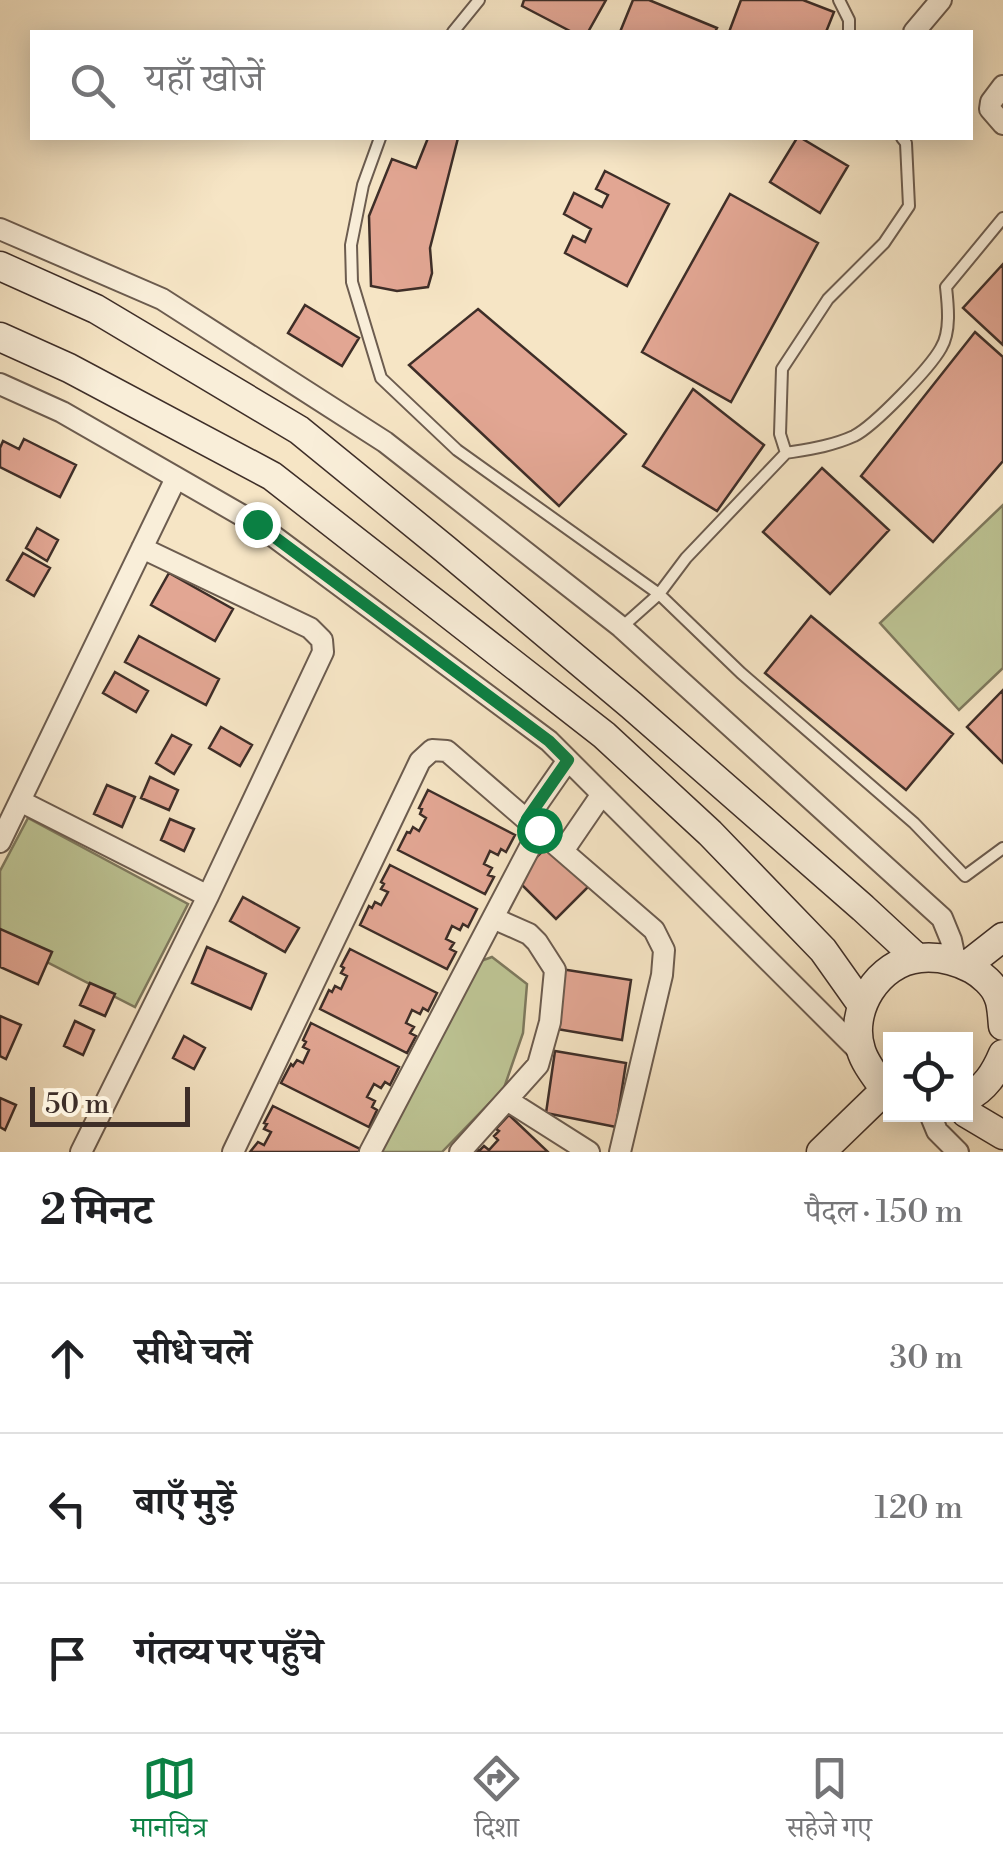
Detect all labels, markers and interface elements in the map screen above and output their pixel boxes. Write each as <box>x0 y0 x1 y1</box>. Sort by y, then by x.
search box <box>30 30 973 140</box>
text: यहाँ खोजें <box>145 56 264 103</box>
icon: search <box>65 58 120 113</box>
route end <box>235 502 281 548</box>
route start <box>517 808 563 854</box>
map controls <box>883 1032 973 1122</box>
button: locate <box>883 1032 973 1122</box>
scale bar <box>30 1082 190 1126</box>
text: 50 m <box>45 1087 109 1122</box>
text: 2 मिनट <box>40 1185 153 1238</box>
text: पैदल · 150 m <box>805 1192 963 1232</box>
text: सीधे चलें <box>135 1329 251 1376</box>
icon: ahead <box>40 1331 95 1386</box>
text: 30 m <box>889 1338 963 1378</box>
text: बाएँ मुड़ें <box>135 1479 235 1526</box>
icon: left <box>40 1481 95 1536</box>
text: 120 m <box>874 1488 963 1528</box>
text: गंतव्य पर पहुँचे <box>135 1629 323 1676</box>
icon: arrive <box>40 1631 95 1686</box>
tab: मानचित्र <box>131 1751 207 1855</box>
tab: दिशा <box>469 1751 524 1855</box>
tab: सहेजे गए <box>786 1751 872 1855</box>

